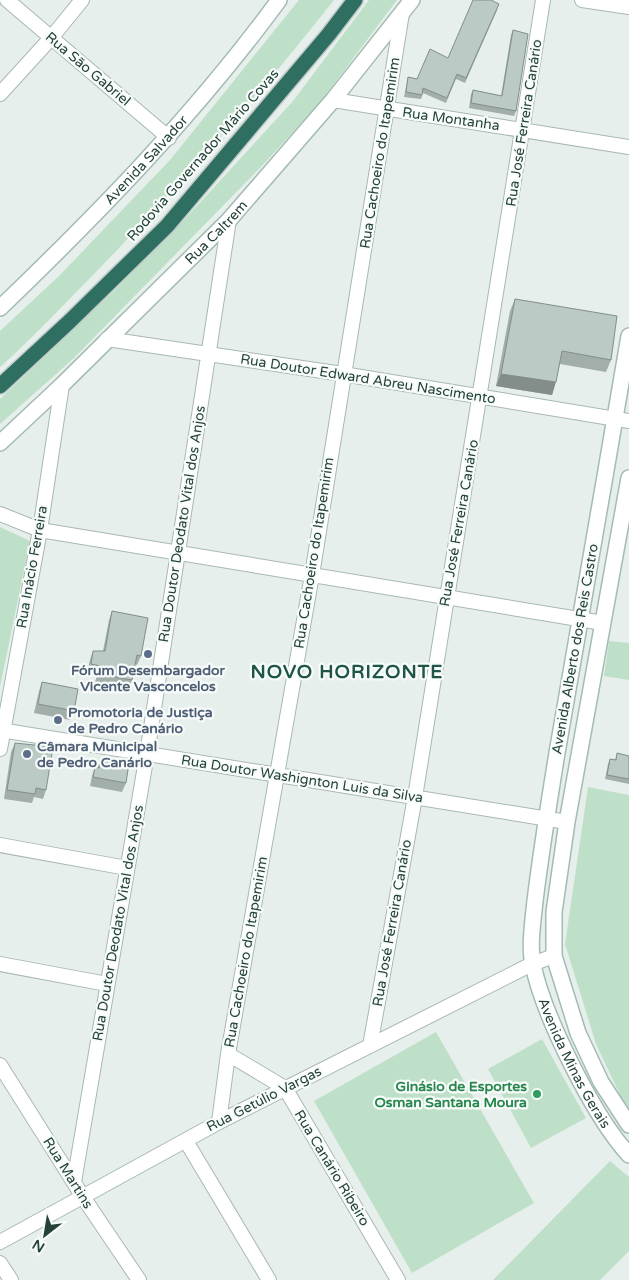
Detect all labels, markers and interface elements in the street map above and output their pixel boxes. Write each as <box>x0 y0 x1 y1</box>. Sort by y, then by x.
street label: Rua São Gabriel <box>42 28 134 110</box>
street label: Rua José Ferreira Canário <box>502 38 546 208</box>
street label: Rua Cachoeiro do Itapemirim <box>356 56 404 250</box>
street label: Rodovia Governador Mário Covas <box>124 65 283 245</box>
street label: Rua Montanha <box>401 104 501 134</box>
street label: Avenida Salvador <box>100 111 192 208</box>
street label: Rua Caltrem <box>181 197 251 267</box>
street label: Rua Doutor Edward Abreu Nascimento <box>239 350 497 408</box>
street label: Rua Doutor Deodato Vital dos Anjos <box>155 404 209 644</box>
street label: Rua José Ferreira Canário <box>436 438 482 608</box>
street label: Rua Cachoeiro do Itapemirim <box>290 456 338 650</box>
street label: Rua Inácio Ferreira <box>13 504 51 630</box>
street label: Avenida Alberto dos Reis Castro <box>548 542 602 756</box>
marker: Fórum Desembargador Vicente Vasconcelos <box>142 648 154 660</box>
district label: NOVO HORIZONTE <box>251 661 443 683</box>
place label: Fórum Desembargador Vicente Vasconcelos <box>71 662 226 695</box>
place label: Promotoria de Justiça de Pedro Canário <box>68 704 213 737</box>
marker: Promotoria de Justiça de Pedro Canário <box>52 714 64 726</box>
place label: Câmara Municipal de Pedro Canário <box>37 738 157 771</box>
marker: Câmara Municipal de Pedro Canário <box>21 748 33 760</box>
street label: Rua Doutor Washignton Luis da Silva <box>180 751 424 807</box>
street label: Rua Doutor Deodato Vital dos Anjos <box>89 803 147 1042</box>
street label: Rua José Ferreira Canário <box>369 838 415 1008</box>
street label: Rua Cachoeiro do Itapemirim <box>221 855 271 1049</box>
street label: Avenida Minas Gerais <box>535 996 615 1132</box>
street label: Rua Getúlio Vargas <box>204 1062 325 1135</box>
place label: Ginásio de Esportes Osman Santana Moura <box>374 1078 527 1111</box>
marker: Ginásio de Esportes Osman Santana Moura <box>531 1088 543 1100</box>
street label: Rua Canário Ribeiro <box>291 1107 373 1229</box>
street label: Rua Martins <box>39 1134 97 1212</box>
north arrow <box>20 1210 70 1260</box>
text: N <box>29 1236 48 1256</box>

